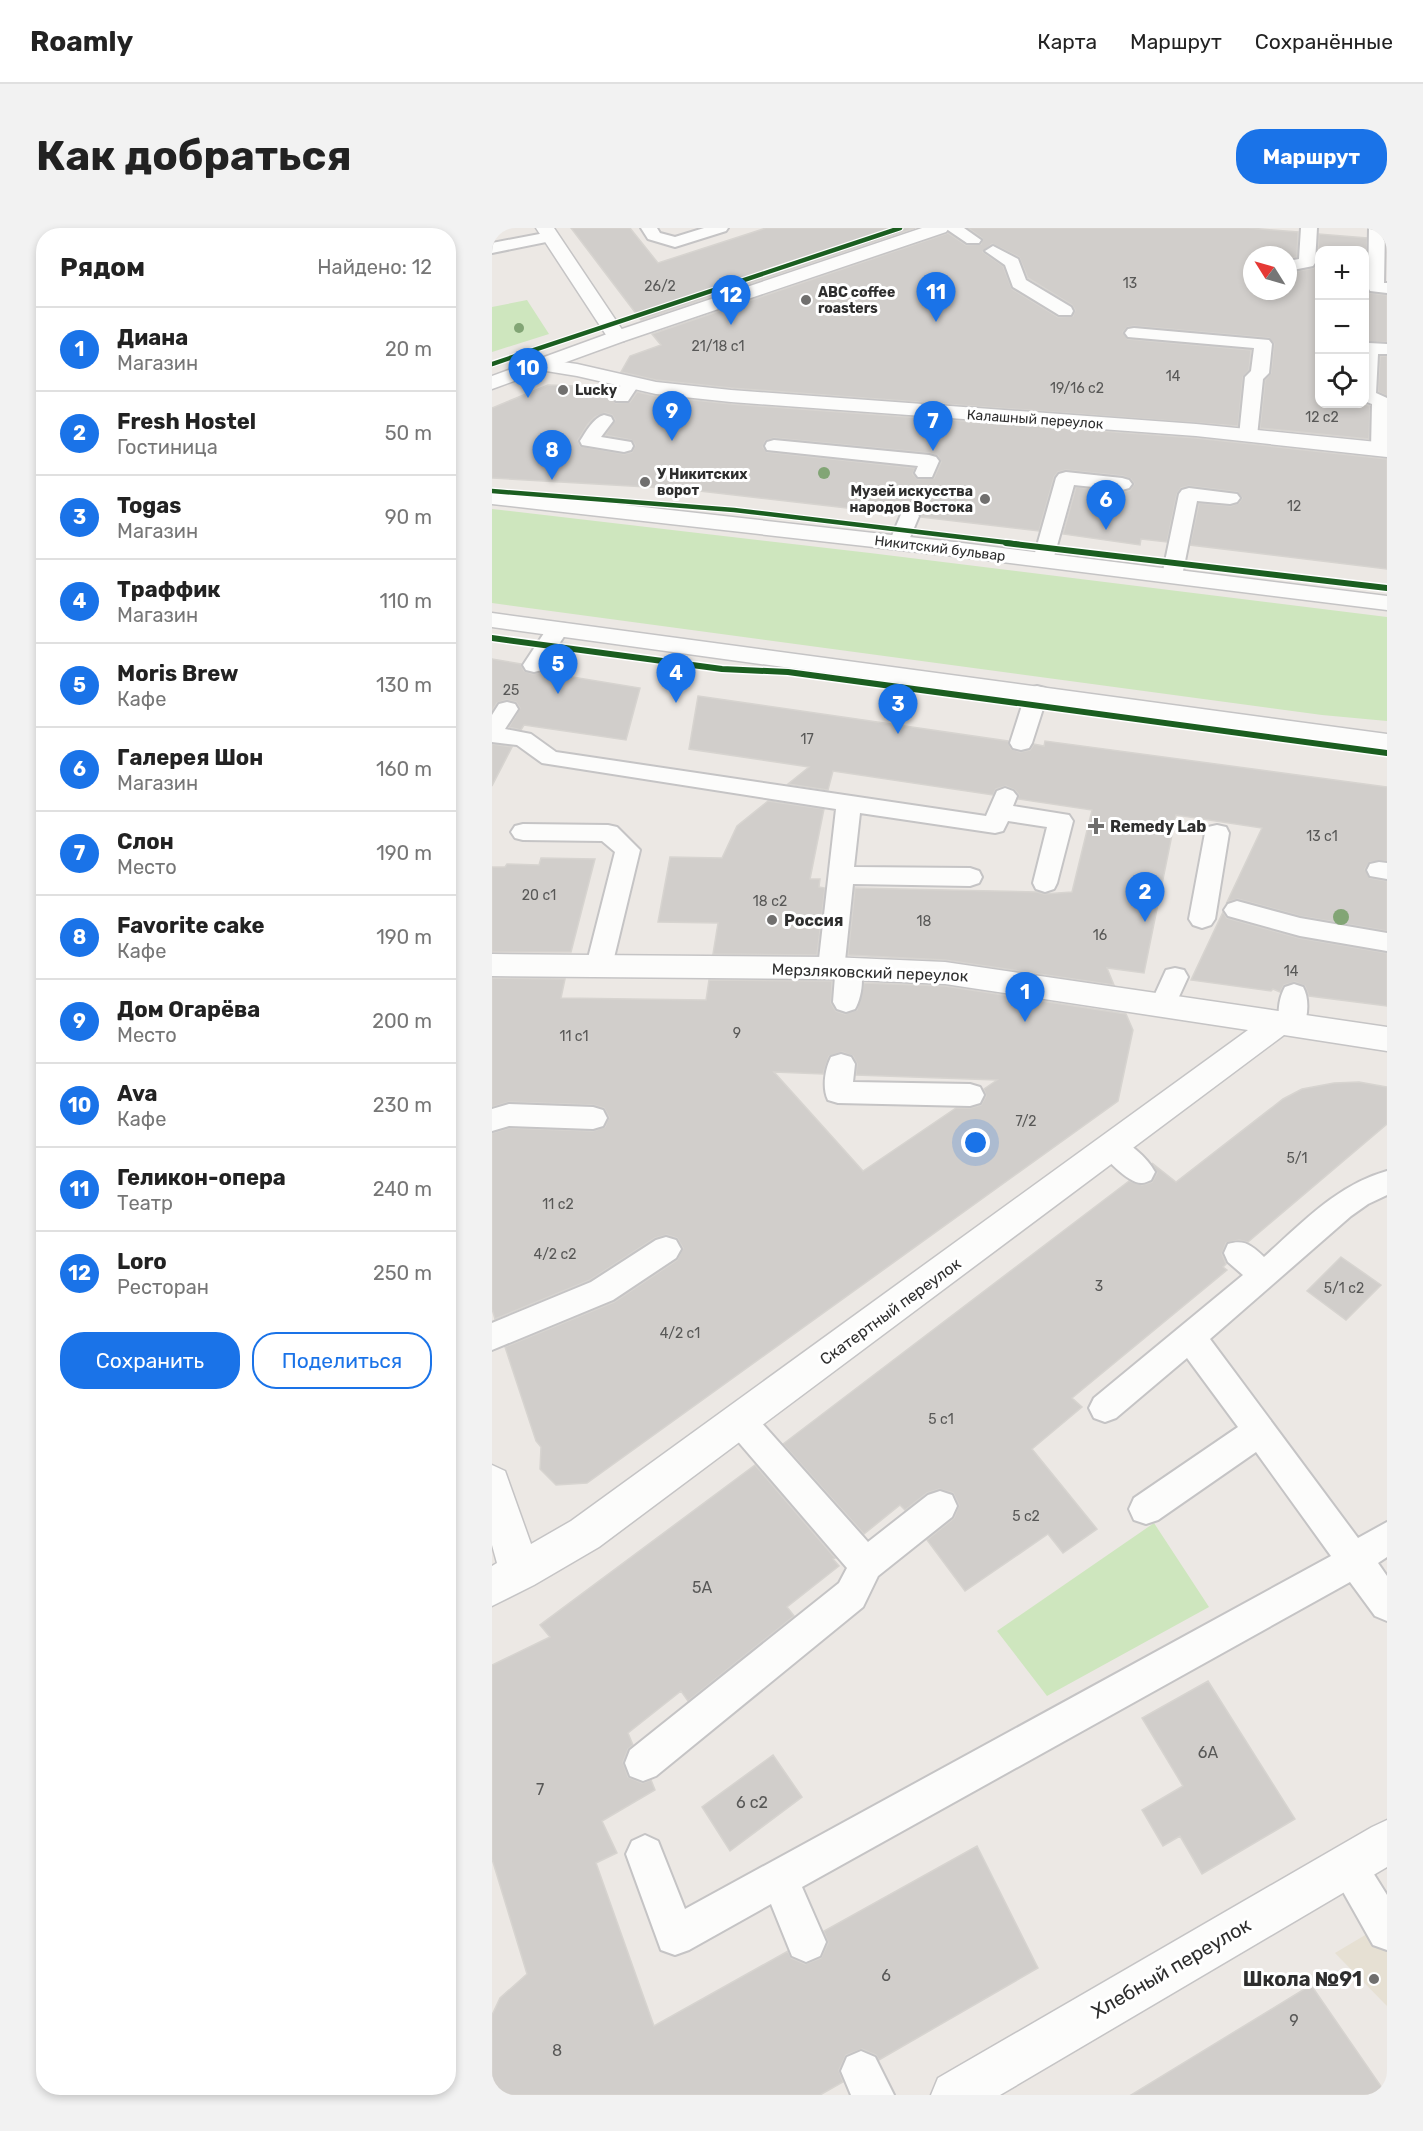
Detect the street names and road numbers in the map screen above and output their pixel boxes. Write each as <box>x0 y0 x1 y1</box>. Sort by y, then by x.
street label: Калашный переулок <box>966 406 1104 433</box>
street label: Никитский бульвар <box>873 532 1006 565</box>
street label: Мерзляковский переулок <box>771 960 969 985</box>
street label: Скатертный переулок <box>816 1254 965 1369</box>
street label: Хлебный переулок <box>1087 1912 1255 2023</box>

